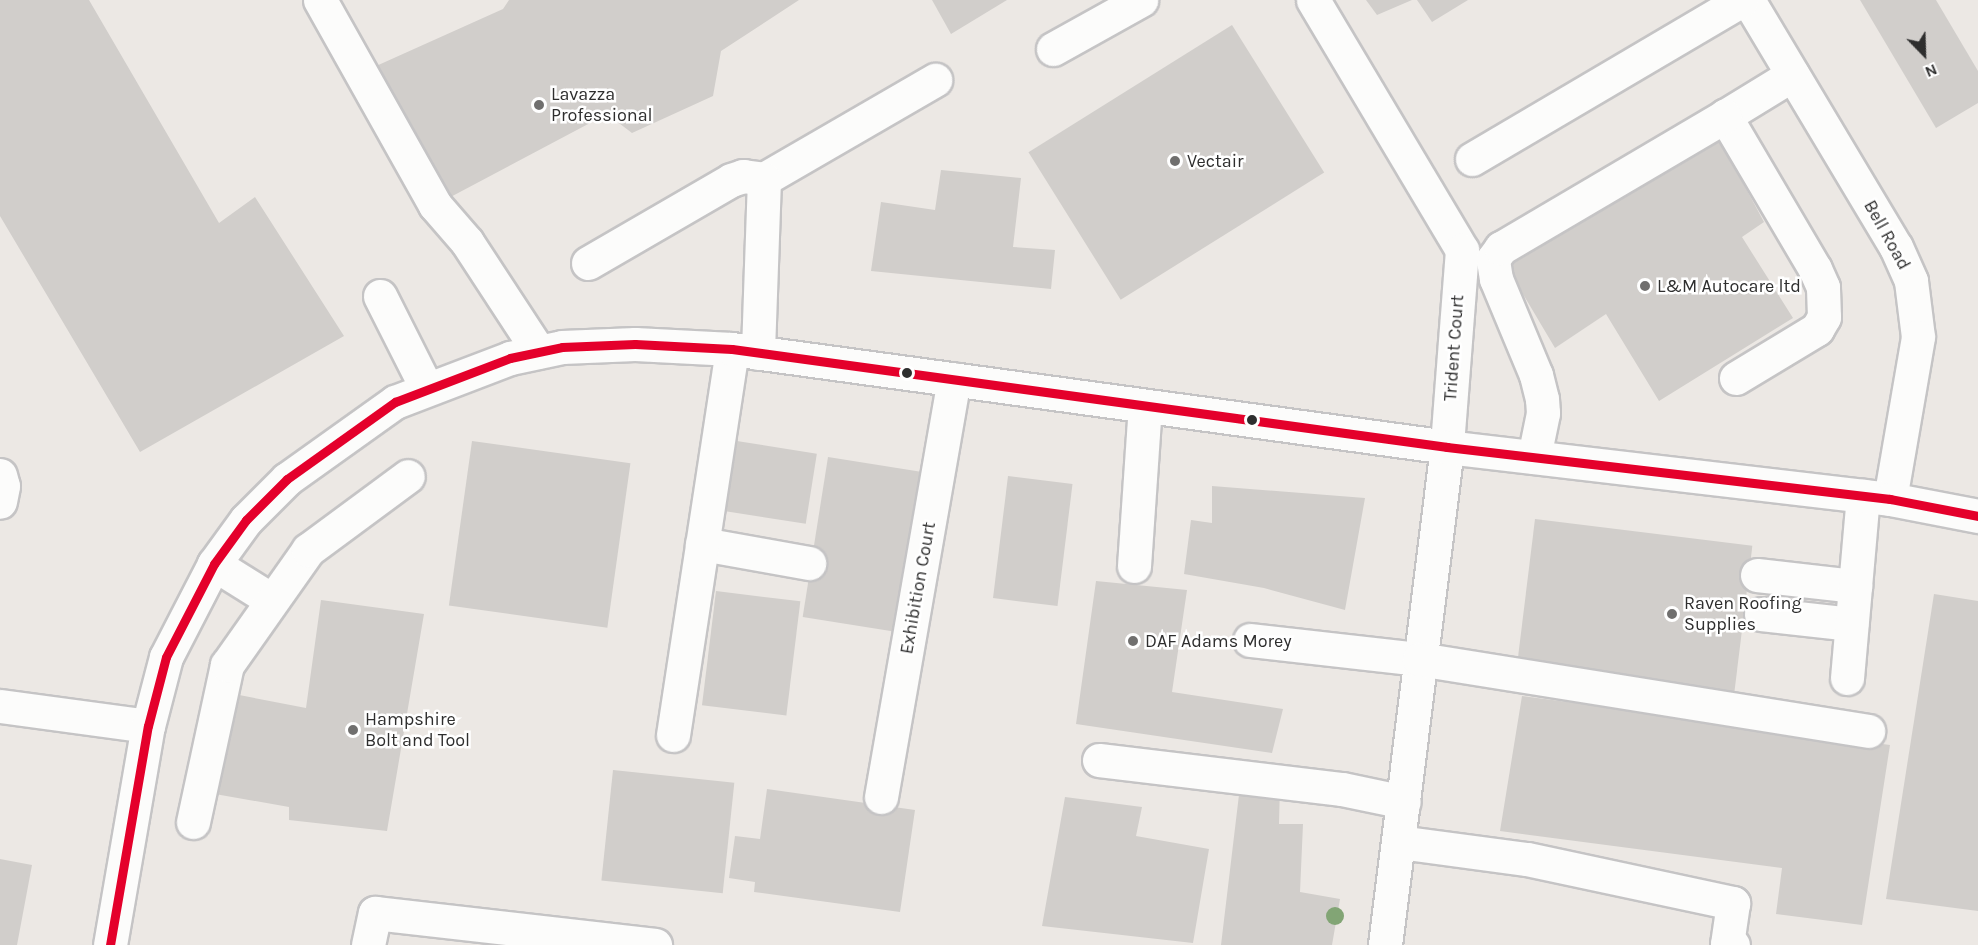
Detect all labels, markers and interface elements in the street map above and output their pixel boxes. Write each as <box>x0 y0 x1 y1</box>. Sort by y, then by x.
north arrow <box>1894 24 1954 84</box>
text: N <box>1922 60 1940 82</box>
place label: Lavazza Professional <box>551 84 653 127</box>
marker: Lavazza Professional <box>532 98 546 112</box>
place label: Vectair <box>1187 150 1244 172</box>
marker: Vectair <box>1168 154 1182 168</box>
street label: Bell Road <box>1859 196 1915 274</box>
place label: L&M Autocare ltd <box>1657 275 1801 297</box>
marker: L&M Autocare ltd <box>1638 279 1652 293</box>
street label: Trident Court <box>1440 294 1468 402</box>
unlabelled marker <box>901 367 913 379</box>
unlabelled marker <box>1246 414 1258 426</box>
street label: Exhibition Court <box>896 520 940 656</box>
place label: Raven Roofing Supplies <box>1684 593 1802 636</box>
marker: Raven Roofing Supplies <box>1665 607 1679 621</box>
place label: DAF Adams Morey <box>1145 630 1292 652</box>
marker: DAF Adams Morey <box>1126 634 1140 648</box>
place label: Hampshire Bolt and Tool <box>365 709 470 752</box>
marker: Hampshire Bolt and Tool <box>346 723 360 737</box>

